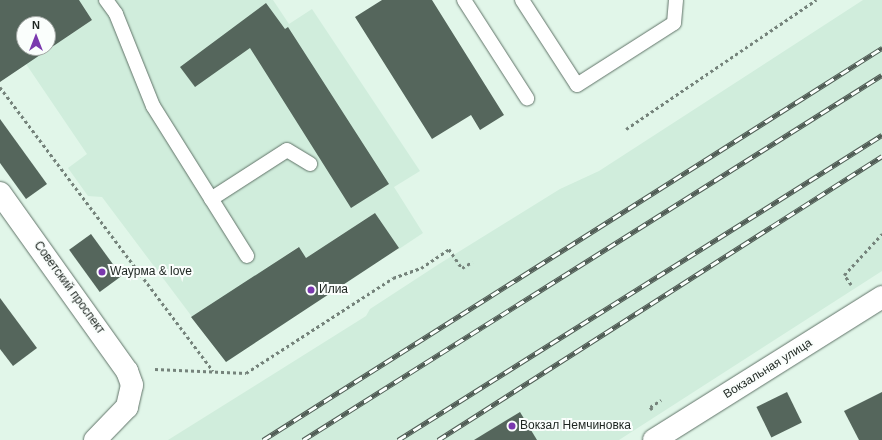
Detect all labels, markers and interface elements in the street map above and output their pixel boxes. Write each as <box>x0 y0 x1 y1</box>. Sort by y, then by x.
north arrow <box>16 16 56 56</box>
text: N <box>32 19 40 31</box>
street label: Советский проспект <box>31 239 107 337</box>
place label: Wаурма & love <box>110 265 192 279</box>
marker: Wаурма & love <box>97 267 107 277</box>
place label: Илиа <box>319 283 348 297</box>
marker: Илиа <box>306 285 316 295</box>
street label: Вокзальная улица <box>721 336 815 402</box>
place label: Вокзал Немчиновка <box>520 419 631 433</box>
marker: Вокзал Немчиновка <box>507 421 517 431</box>

